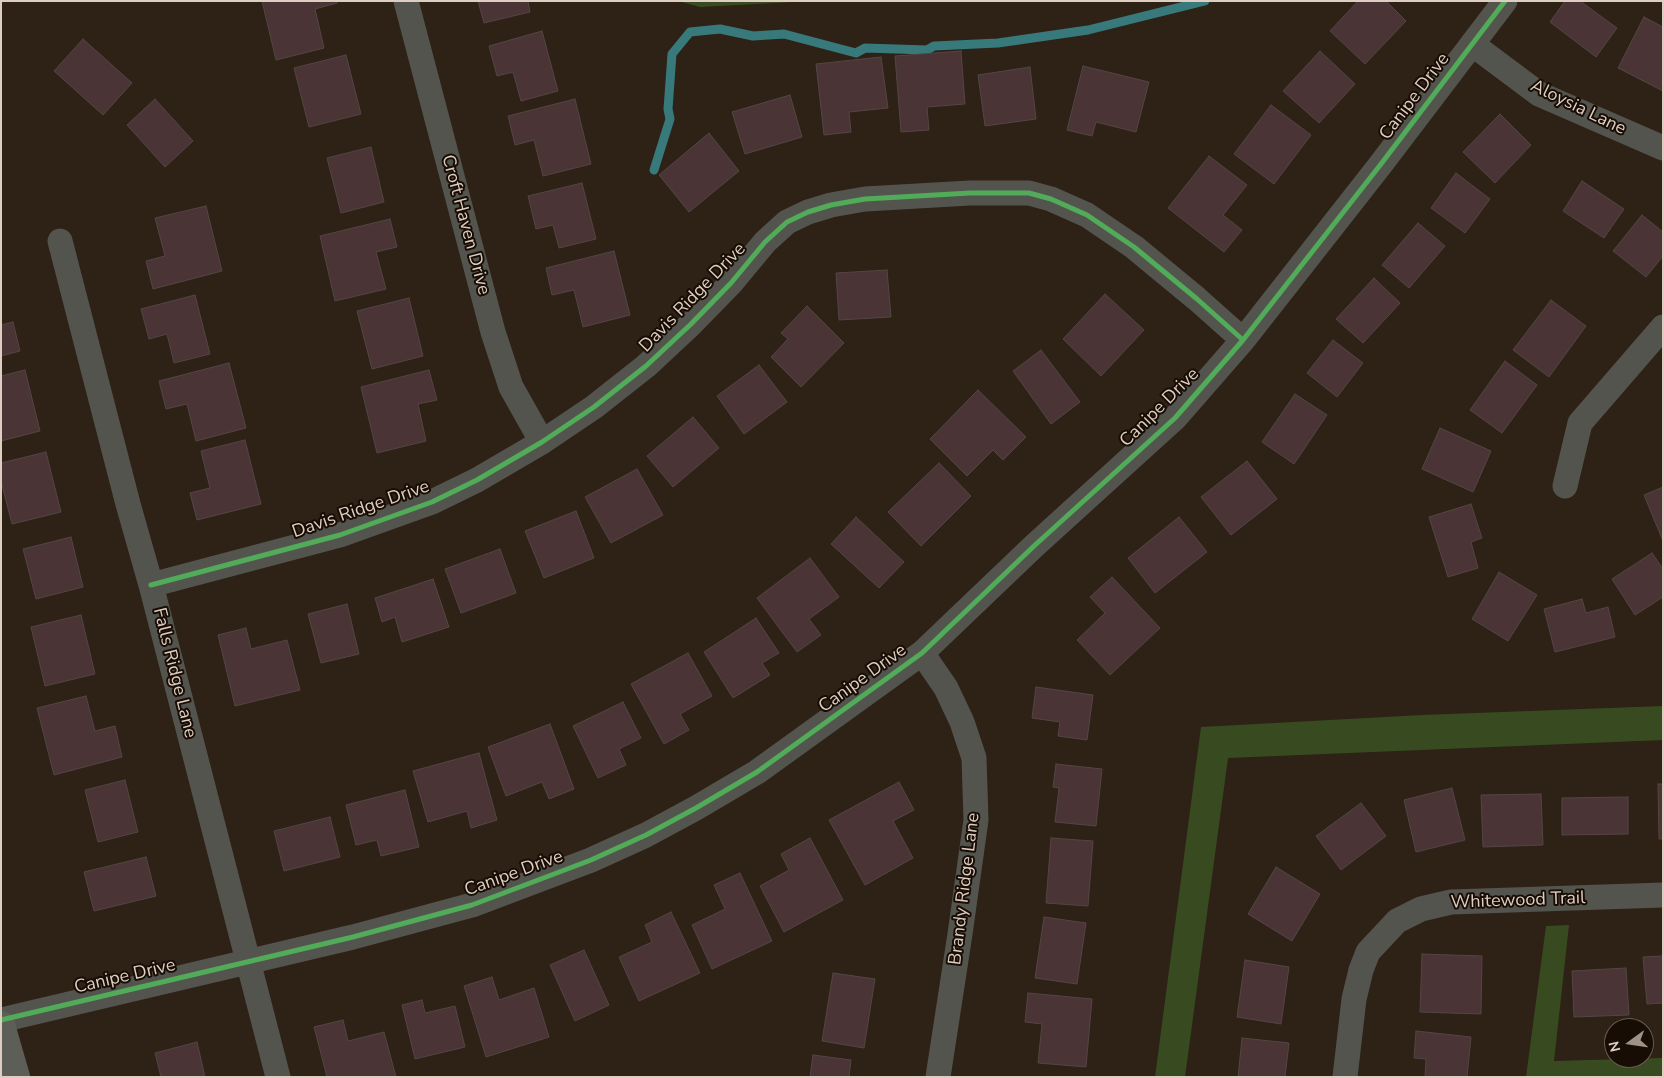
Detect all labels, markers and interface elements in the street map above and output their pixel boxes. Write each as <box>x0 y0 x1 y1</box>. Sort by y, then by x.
street label: Canipe Drive <box>1375 49 1455 145</box>
street label: Aloysia Lane <box>1527 76 1629 140</box>
street label: Croft Haven Drive <box>436 153 494 297</box>
street label: Davis Ridge Drive <box>635 239 751 357</box>
street label: Canipe Drive <box>1116 364 1204 452</box>
street label: Davis Ridge Drive <box>290 476 432 544</box>
street label: Falls Ridge Lane <box>147 606 201 740</box>
street label: Canipe Drive <box>815 640 911 718</box>
street label: Brandy Ridge Lane <box>945 812 985 966</box>
street label: Canipe Drive <box>462 846 566 902</box>
street label: Whitewood Trail <box>1450 888 1586 914</box>
street label: Canipe Drive <box>72 955 178 999</box>
north arrow <box>1604 1018 1654 1068</box>
text: N <box>1604 1039 1625 1054</box>

